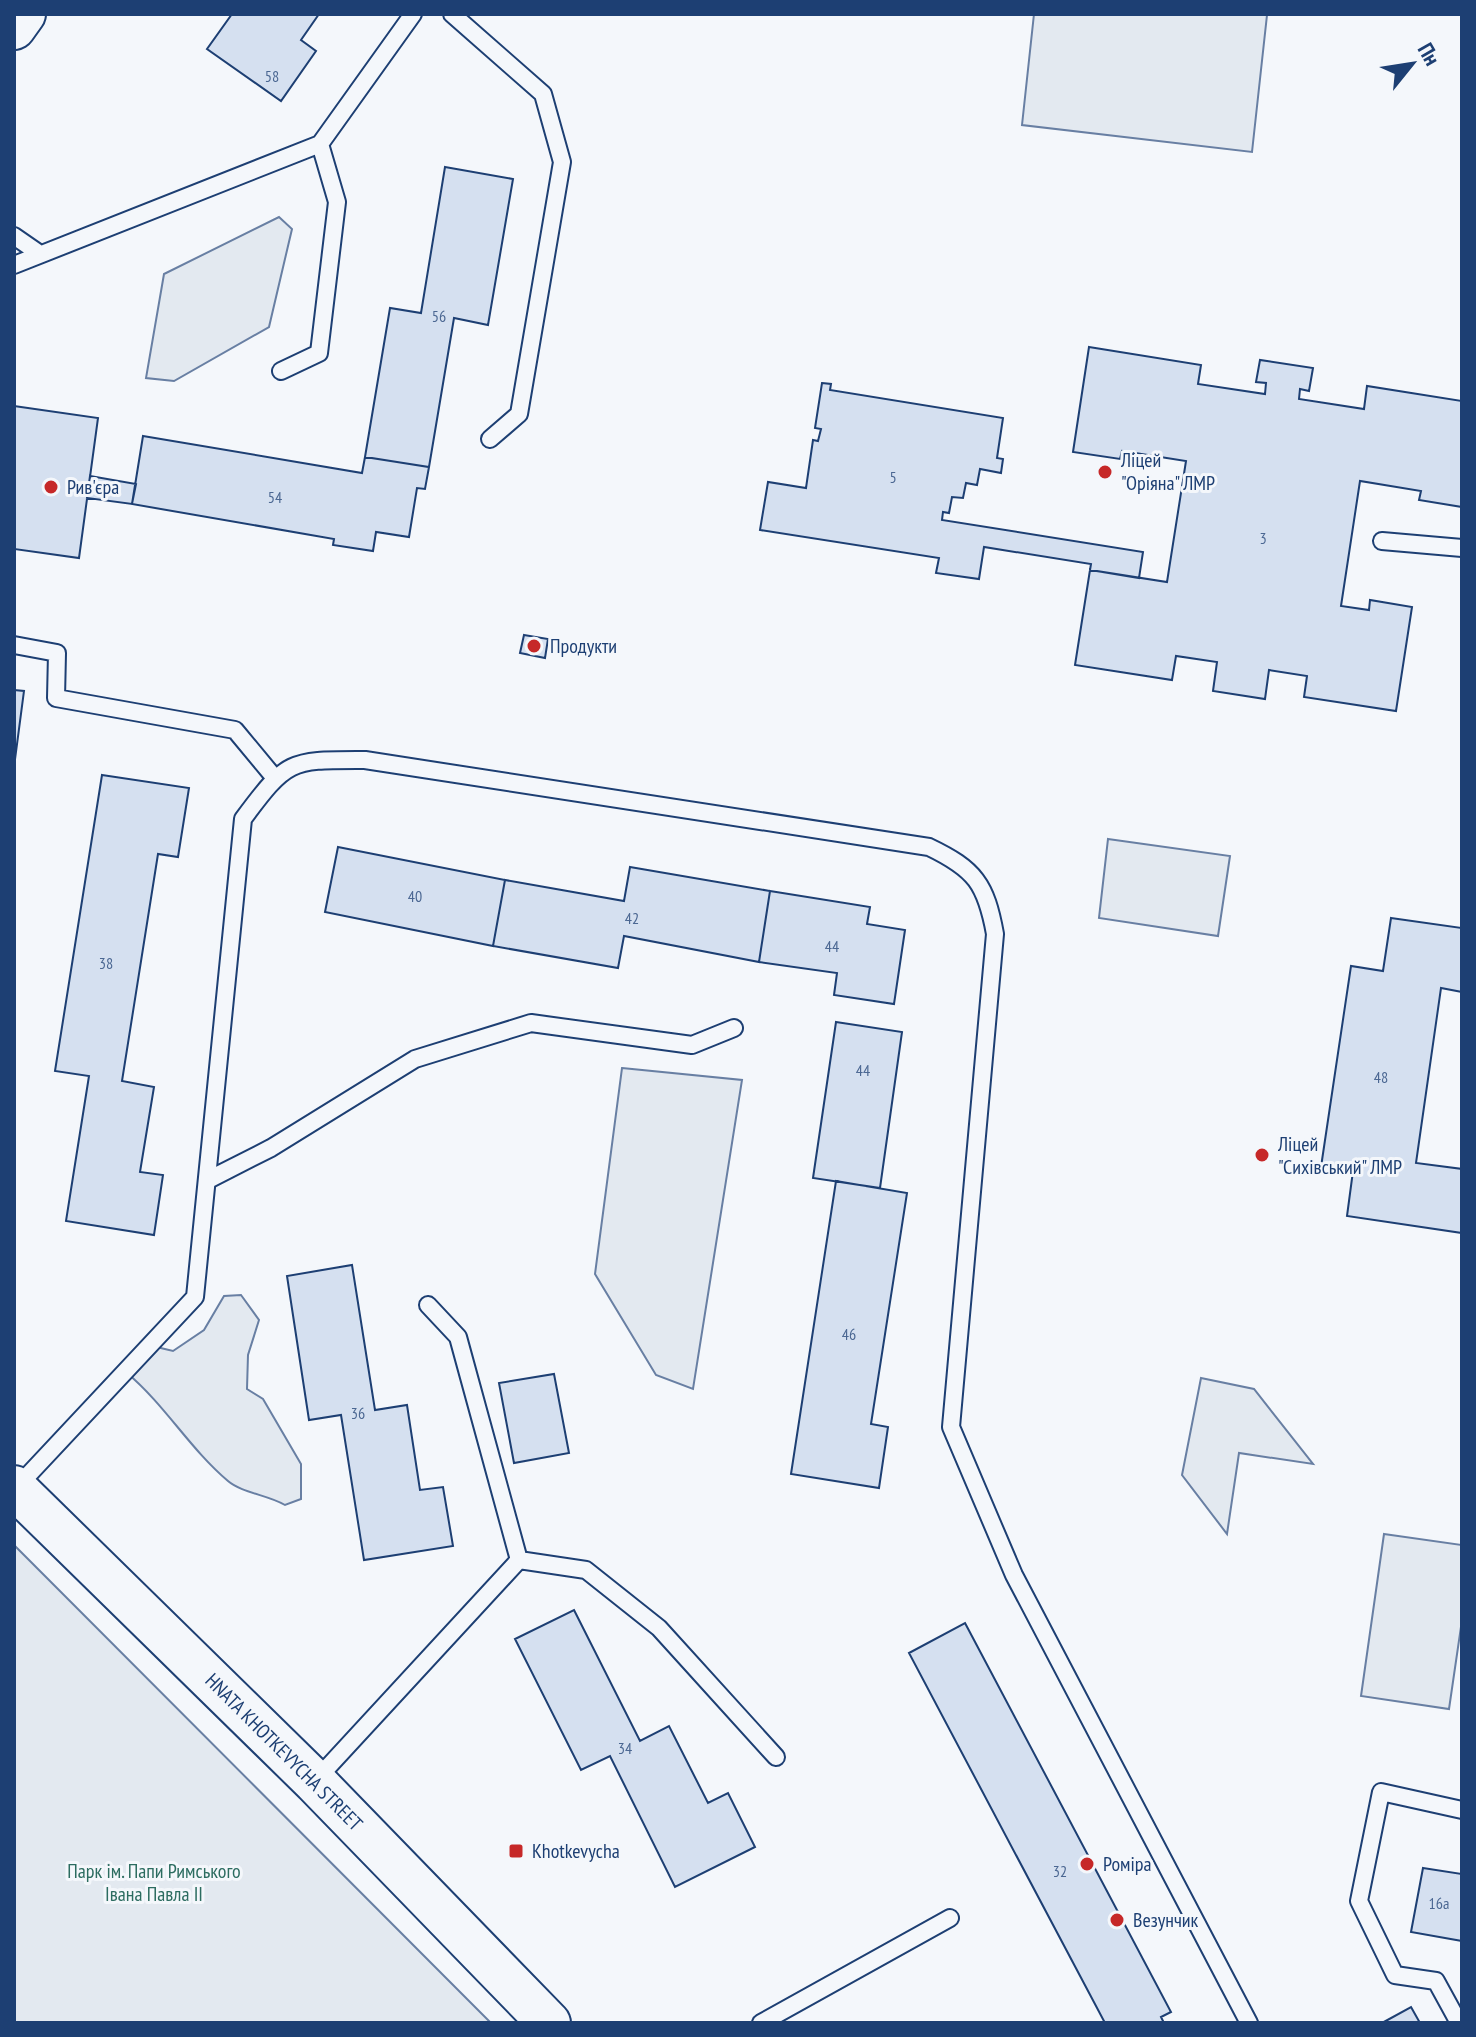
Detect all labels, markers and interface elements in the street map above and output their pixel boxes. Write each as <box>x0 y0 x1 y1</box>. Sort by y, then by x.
north arrow <box>1372 24 1452 104</box>
text: Пн <box>1412 38 1447 70</box>
house number: 58 <box>265 66 279 86</box>
house number: 56 <box>432 306 446 326</box>
place label: Ліцей "Оріяна" ЛМР <box>1120 447 1215 496</box>
marker: Ліцей "Оріяна" ЛМР <box>1096 463 1114 481</box>
house number: 5 <box>889 467 897 487</box>
place label: Рив'єра <box>67 474 119 500</box>
marker: Рив'єра <box>42 478 60 496</box>
house number: 54 <box>268 487 282 507</box>
house number: 3 <box>1259 528 1267 548</box>
place label: Продукти <box>550 633 617 659</box>
marker: Продукти <box>525 637 543 655</box>
house number: 40 <box>408 886 422 906</box>
house number: 42 <box>625 908 639 928</box>
house number: 44 <box>825 936 839 956</box>
house number: 38 <box>99 953 113 973</box>
house number: 44 <box>856 1060 870 1080</box>
house number: 48 <box>1374 1067 1388 1087</box>
place label: Ліцей "Сихівський" ЛМР <box>1277 1131 1402 1180</box>
marker: Ліцей "Сихівський" ЛМР <box>1253 1146 1271 1164</box>
house number: 46 <box>842 1324 856 1344</box>
house number: 36 <box>351 1403 365 1423</box>
street label: HNATA KHOTKEVYCHA STREET <box>200 1668 368 1836</box>
house number: 34 <box>618 1738 632 1758</box>
place label: Khotkevycha <box>532 1838 620 1864</box>
marker: Khotkevycha <box>507 1842 525 1860</box>
place label: Роміра <box>1103 1851 1152 1877</box>
marker: Роміра <box>1078 1855 1096 1873</box>
park label: Парк ім. Папи Римського Івана Павла ІІ <box>67 1858 241 1907</box>
house number: 32 <box>1053 1861 1067 1881</box>
house number: 16а <box>1429 1893 1449 1913</box>
place label: Везунчик <box>1133 1907 1199 1933</box>
marker: Везунчик <box>1108 1911 1126 1929</box>

